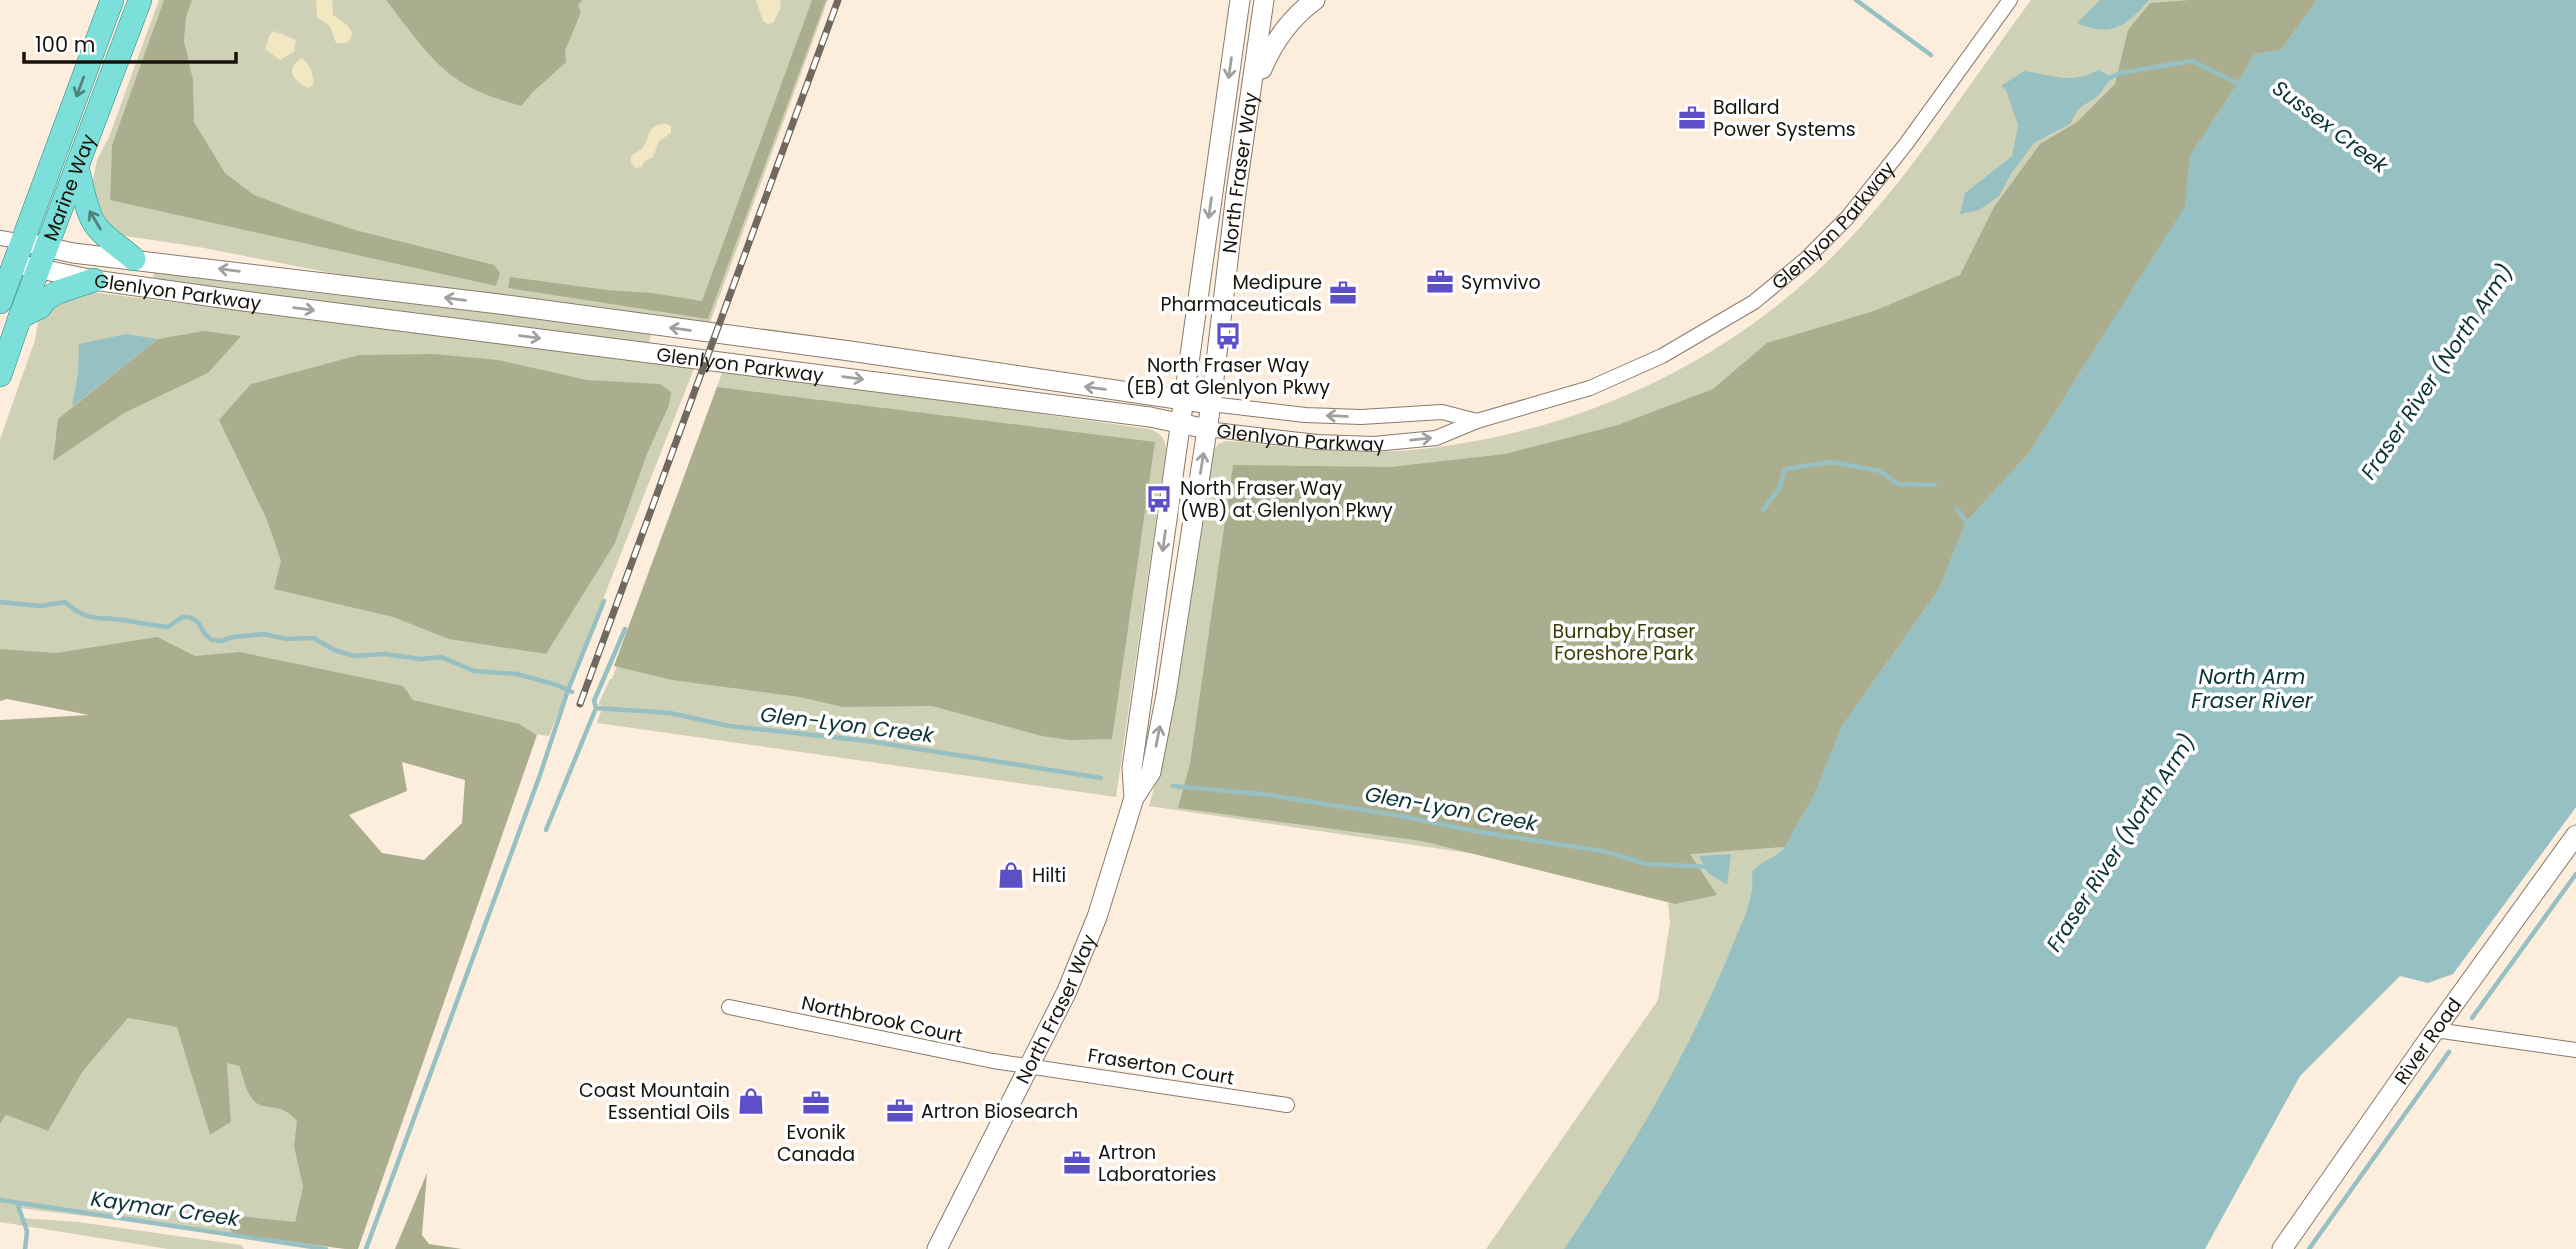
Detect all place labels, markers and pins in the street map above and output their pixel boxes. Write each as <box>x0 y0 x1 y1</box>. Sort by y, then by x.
place label: Ballard Power Systems <box>1713 94 1856 143</box>
office icon: Ballard Power Systems <box>1677 103 1707 133</box>
office icon: Symvivo <box>1425 267 1455 297</box>
place label: Medipure Pharmaceuticals <box>1160 269 1322 318</box>
place label: Symvivo <box>1461 269 1541 296</box>
office icon: Medipure Pharmaceuticals <box>1328 278 1358 308</box>
bus stop icon: North Fraser Way (EB) at Glenlyon Pkwy <box>1213 321 1243 351</box>
place label: North Fraser Way (EB) at Glenlyon Pkwy <box>1126 352 1330 401</box>
place label: North Fraser Way (WB) at Glenlyon Pkwy <box>1180 475 1393 524</box>
bus stop icon: North Fraser Way (WB) at Glenlyon Pkwy <box>1144 484 1174 514</box>
shop icon: Hilti <box>996 860 1026 890</box>
place label: Hilti <box>1032 862 1066 889</box>
place label: Coast Mountain Essential Oils <box>579 1077 730 1126</box>
shop icon: Coast Mountain Essential Oils <box>736 1086 766 1116</box>
office icon: Evonik Canada <box>801 1088 831 1118</box>
office icon: Artron Biosearch <box>885 1096 915 1126</box>
place label: Artron Biosearch <box>921 1098 1078 1125</box>
place label: Evonik Canada <box>777 1119 855 1168</box>
place label: Artron Laboratories <box>1098 1139 1217 1188</box>
office icon: Artron Laboratories <box>1062 1148 1092 1178</box>

